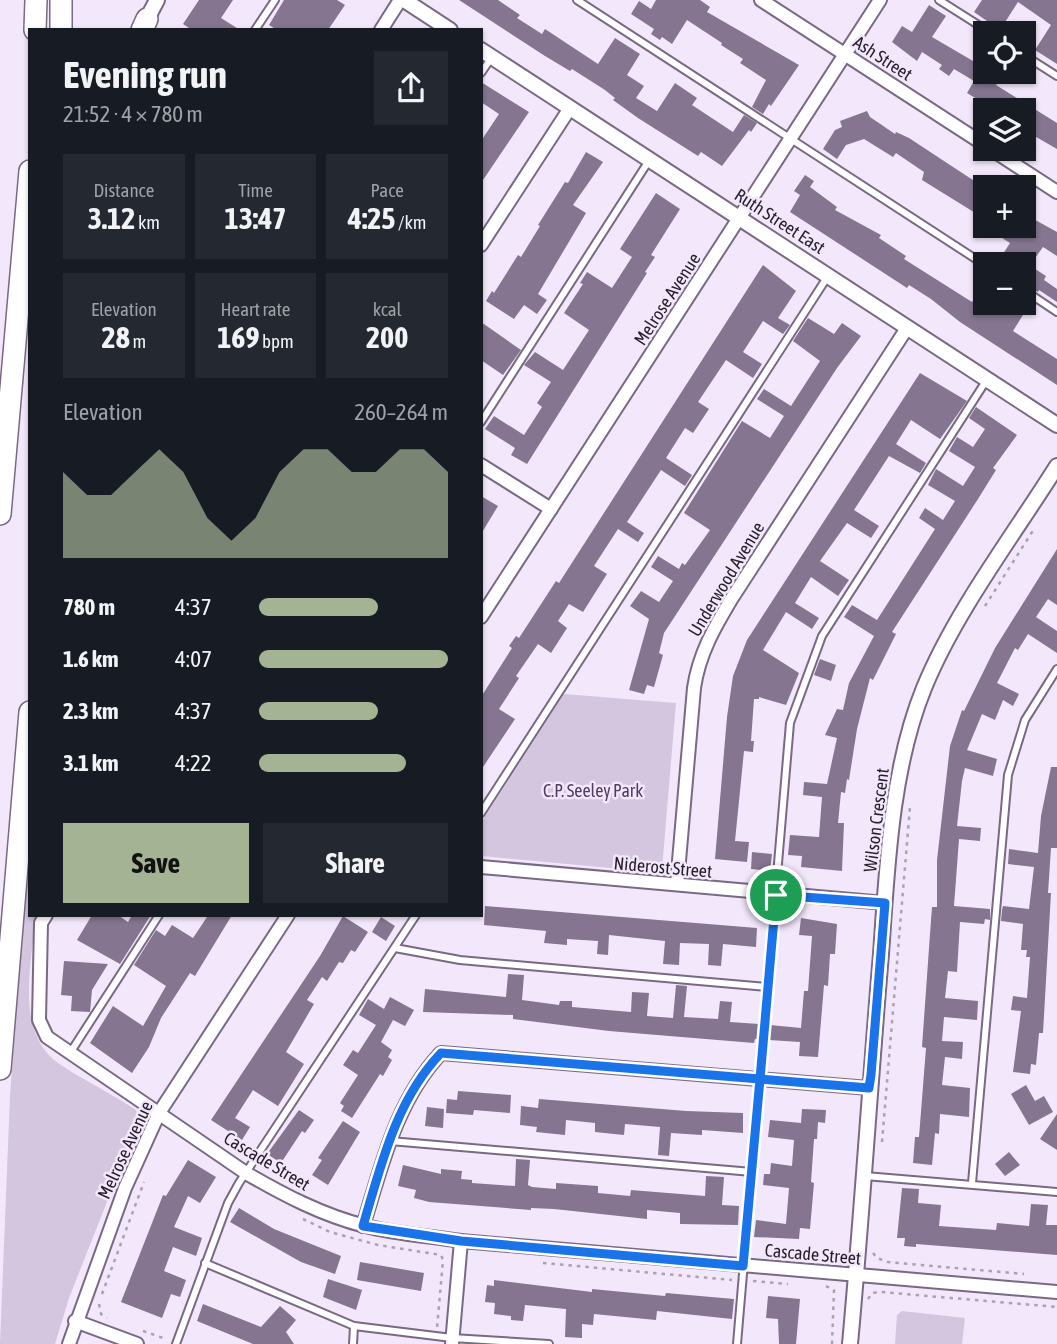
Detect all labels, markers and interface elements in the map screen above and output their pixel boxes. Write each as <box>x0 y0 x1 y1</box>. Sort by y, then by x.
map controls <box>973 21 1036 315</box>
button: locate <box>973 21 1036 84</box>
street label: Ash Street <box>850 31 916 85</box>
button: share <box>374 51 448 125</box>
text: Evening run <box>63 53 227 96</box>
button: layers <box>973 98 1036 161</box>
text: 21:52 · 4 × 780 m <box>63 101 203 127</box>
button: + <box>973 175 1036 238</box>
text: Distance <box>93 179 154 201</box>
text: Time <box>238 179 273 201</box>
text: Pace <box>370 179 404 201</box>
street label: Ruth Street East <box>731 184 829 258</box>
text: 3.12 <box>88 201 135 235</box>
text: 13:47 <box>225 201 286 235</box>
text: 4:25 <box>348 201 395 235</box>
text: km <box>135 211 160 233</box>
text: /km <box>395 211 427 233</box>
street label: Melrose Avenue <box>629 249 705 349</box>
button: − <box>973 252 1036 315</box>
text: Elevation <box>91 298 157 320</box>
text: Heart rate <box>221 298 290 320</box>
text: kcal <box>373 298 402 320</box>
text: 28 <box>102 320 130 354</box>
text: 169 <box>217 320 260 354</box>
text: 200 <box>366 320 408 354</box>
text: m <box>130 330 146 352</box>
text: bpm <box>260 330 294 352</box>
text: Elevation <box>63 399 143 425</box>
text: 260–264 m <box>354 399 448 425</box>
street label: Underwood Avenue <box>684 518 768 640</box>
text: 780 m <box>63 594 115 620</box>
text: 4:37 <box>175 594 212 620</box>
text: 1.6 km <box>63 646 119 672</box>
text: 4:07 <box>175 646 212 672</box>
text: 2.3 km <box>63 698 119 724</box>
text: 4:37 <box>175 698 212 724</box>
text: 3.1 km <box>63 750 119 776</box>
text: 4:22 <box>175 750 212 776</box>
street label: Wilson Crescent <box>859 767 893 873</box>
park label: C.P. Seeley Park <box>543 780 643 801</box>
button: Save <box>63 823 249 903</box>
button: Share <box>263 823 448 903</box>
street label: Niderost Street <box>613 852 713 882</box>
pin <box>746 865 806 925</box>
icon: arrive <box>757 876 795 914</box>
street label: Melrose Avenue <box>93 1098 157 1202</box>
street label: Cascade Street <box>220 1127 314 1195</box>
street label: Cascade Street <box>764 1239 862 1269</box>

